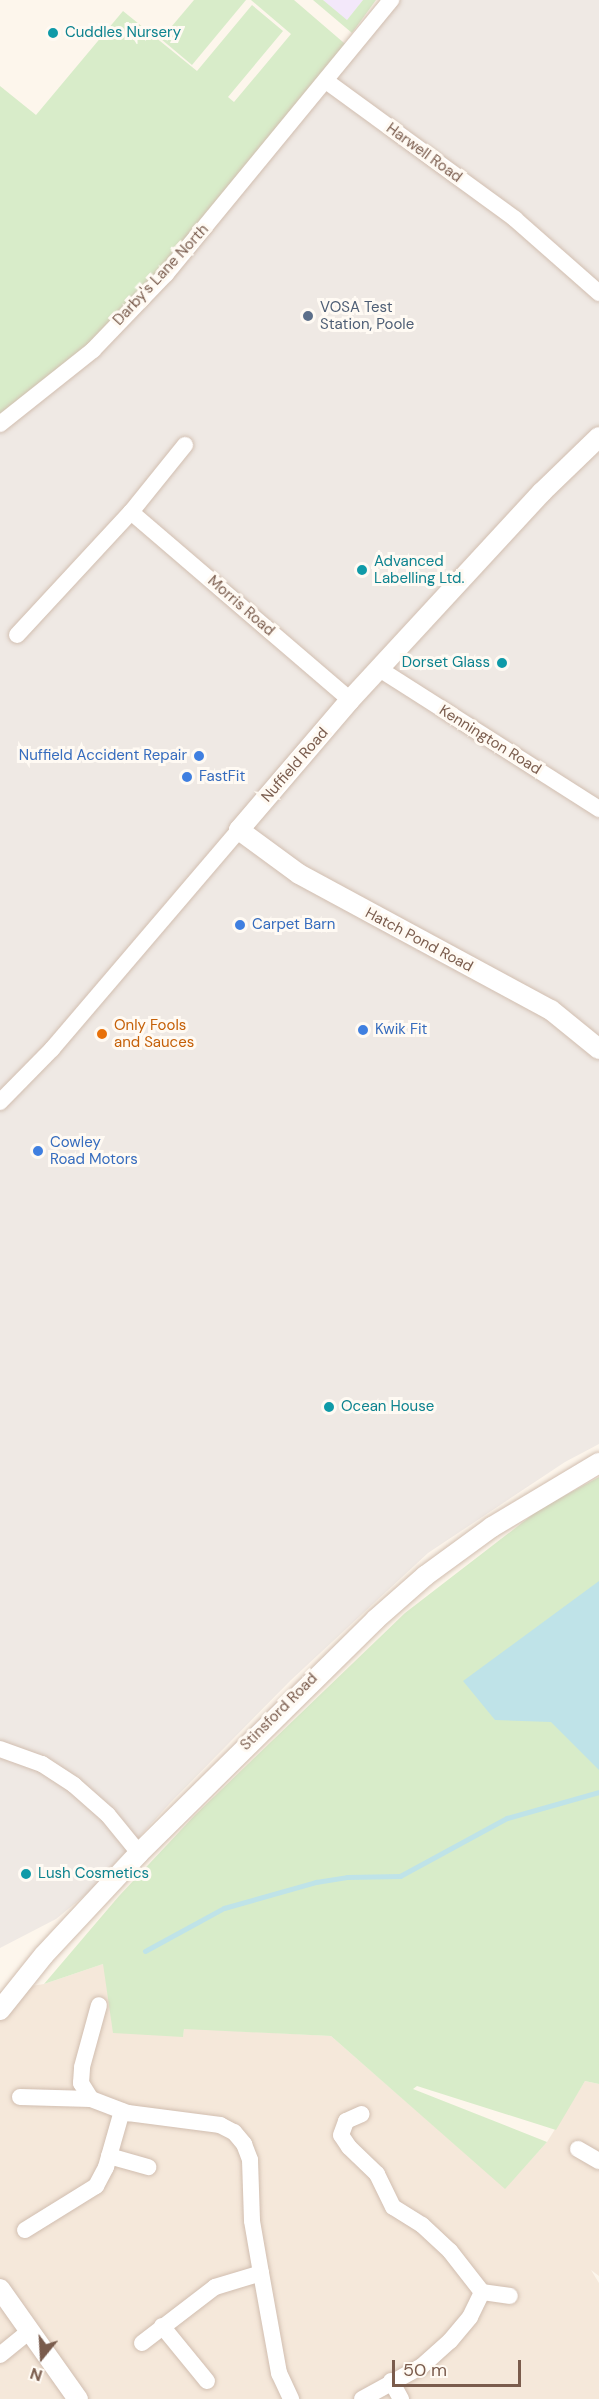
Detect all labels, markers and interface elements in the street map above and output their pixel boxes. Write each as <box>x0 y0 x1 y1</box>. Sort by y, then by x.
place label: Cuddles Nursery <box>65 24 181 42</box>
marker: Cuddles Nursery <box>46 26 60 40</box>
street label: Harwell Road <box>383 120 465 186</box>
street label: Darby's Lane North <box>110 221 212 329</box>
place label: VOSA Test Station, Poole <box>320 298 414 333</box>
marker: VOSA Test Station, Poole <box>301 309 315 323</box>
place label: Advanced Labelling Ltd. <box>374 552 464 587</box>
marker: Advanced Labelling Ltd. <box>355 563 369 577</box>
street label: Morris Road <box>204 572 278 640</box>
place label: Dorset Glass <box>402 654 490 672</box>
marker: Dorset Glass <box>495 656 509 670</box>
street label: Kennington Road <box>436 701 544 779</box>
street label: Nuffield Road <box>258 724 332 806</box>
place label: Nuffield Accident Repair <box>19 747 187 765</box>
marker: Nuffield Accident Repair <box>192 749 206 763</box>
place label: FastFit <box>199 768 245 786</box>
marker: FastFit <box>180 770 194 784</box>
street label: Hatch Pond Road <box>362 904 476 976</box>
place label: Carpet Barn <box>252 916 335 934</box>
marker: Carpet Barn <box>233 918 247 932</box>
place label: Only Fools and Sauces <box>114 1016 194 1051</box>
place label: Kwik Fit <box>375 1021 427 1039</box>
marker: Kwik Fit <box>356 1023 370 1037</box>
marker: Only Fools and Sauces <box>95 1027 109 1041</box>
place label: Cowley Road Motors <box>50 1133 138 1168</box>
marker: Cowley Road Motors <box>31 1144 45 1158</box>
place label: Ocean House <box>341 1398 434 1416</box>
marker: Ocean House <box>322 1400 336 1414</box>
street label: Stinsford Road <box>237 1670 321 1754</box>
place label: Lush Cosmetics <box>38 1865 149 1883</box>
marker: Lush Cosmetics <box>19 1867 33 1881</box>
north arrow <box>12 2327 72 2387</box>
scale bar <box>395 2348 524 2386</box>
text: 50 m <box>403 2358 447 2382</box>
text: N <box>27 2363 45 2386</box>

